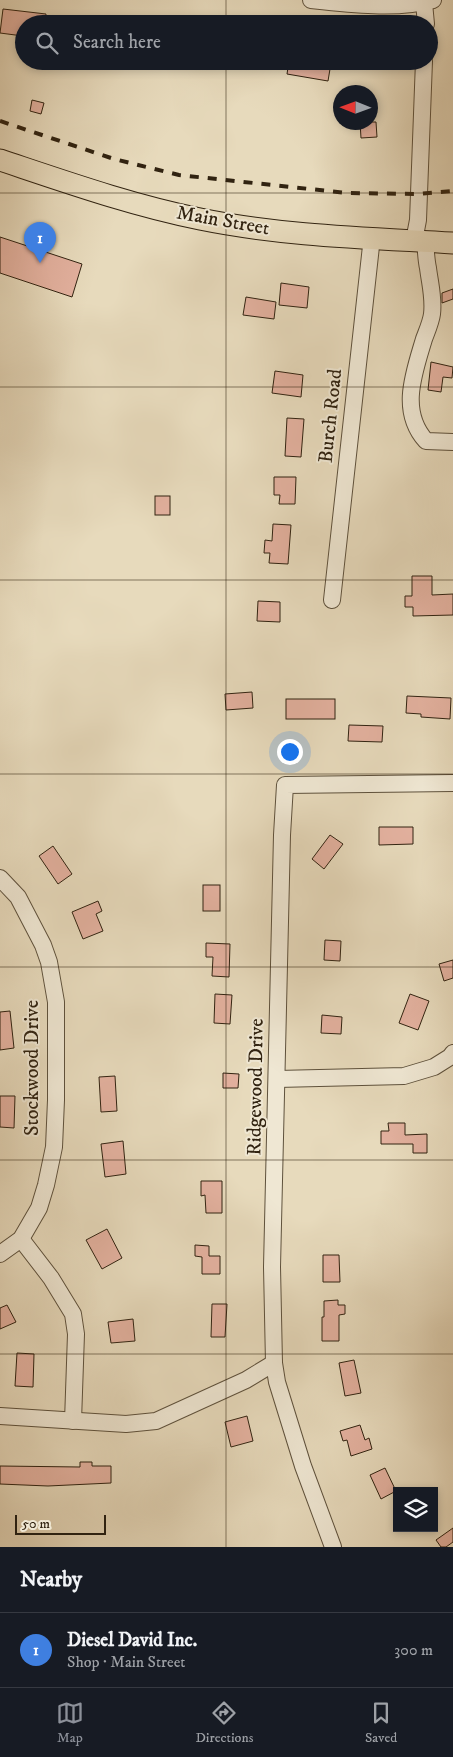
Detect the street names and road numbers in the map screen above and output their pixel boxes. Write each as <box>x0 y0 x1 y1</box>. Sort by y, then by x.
street label: Main Street <box>175 201 271 241</box>
street label: Burch Road <box>314 368 348 464</box>
street label: Stockwood Drive <box>20 1000 45 1136</box>
street label: Ridgewood Drive <box>242 1018 270 1156</box>

